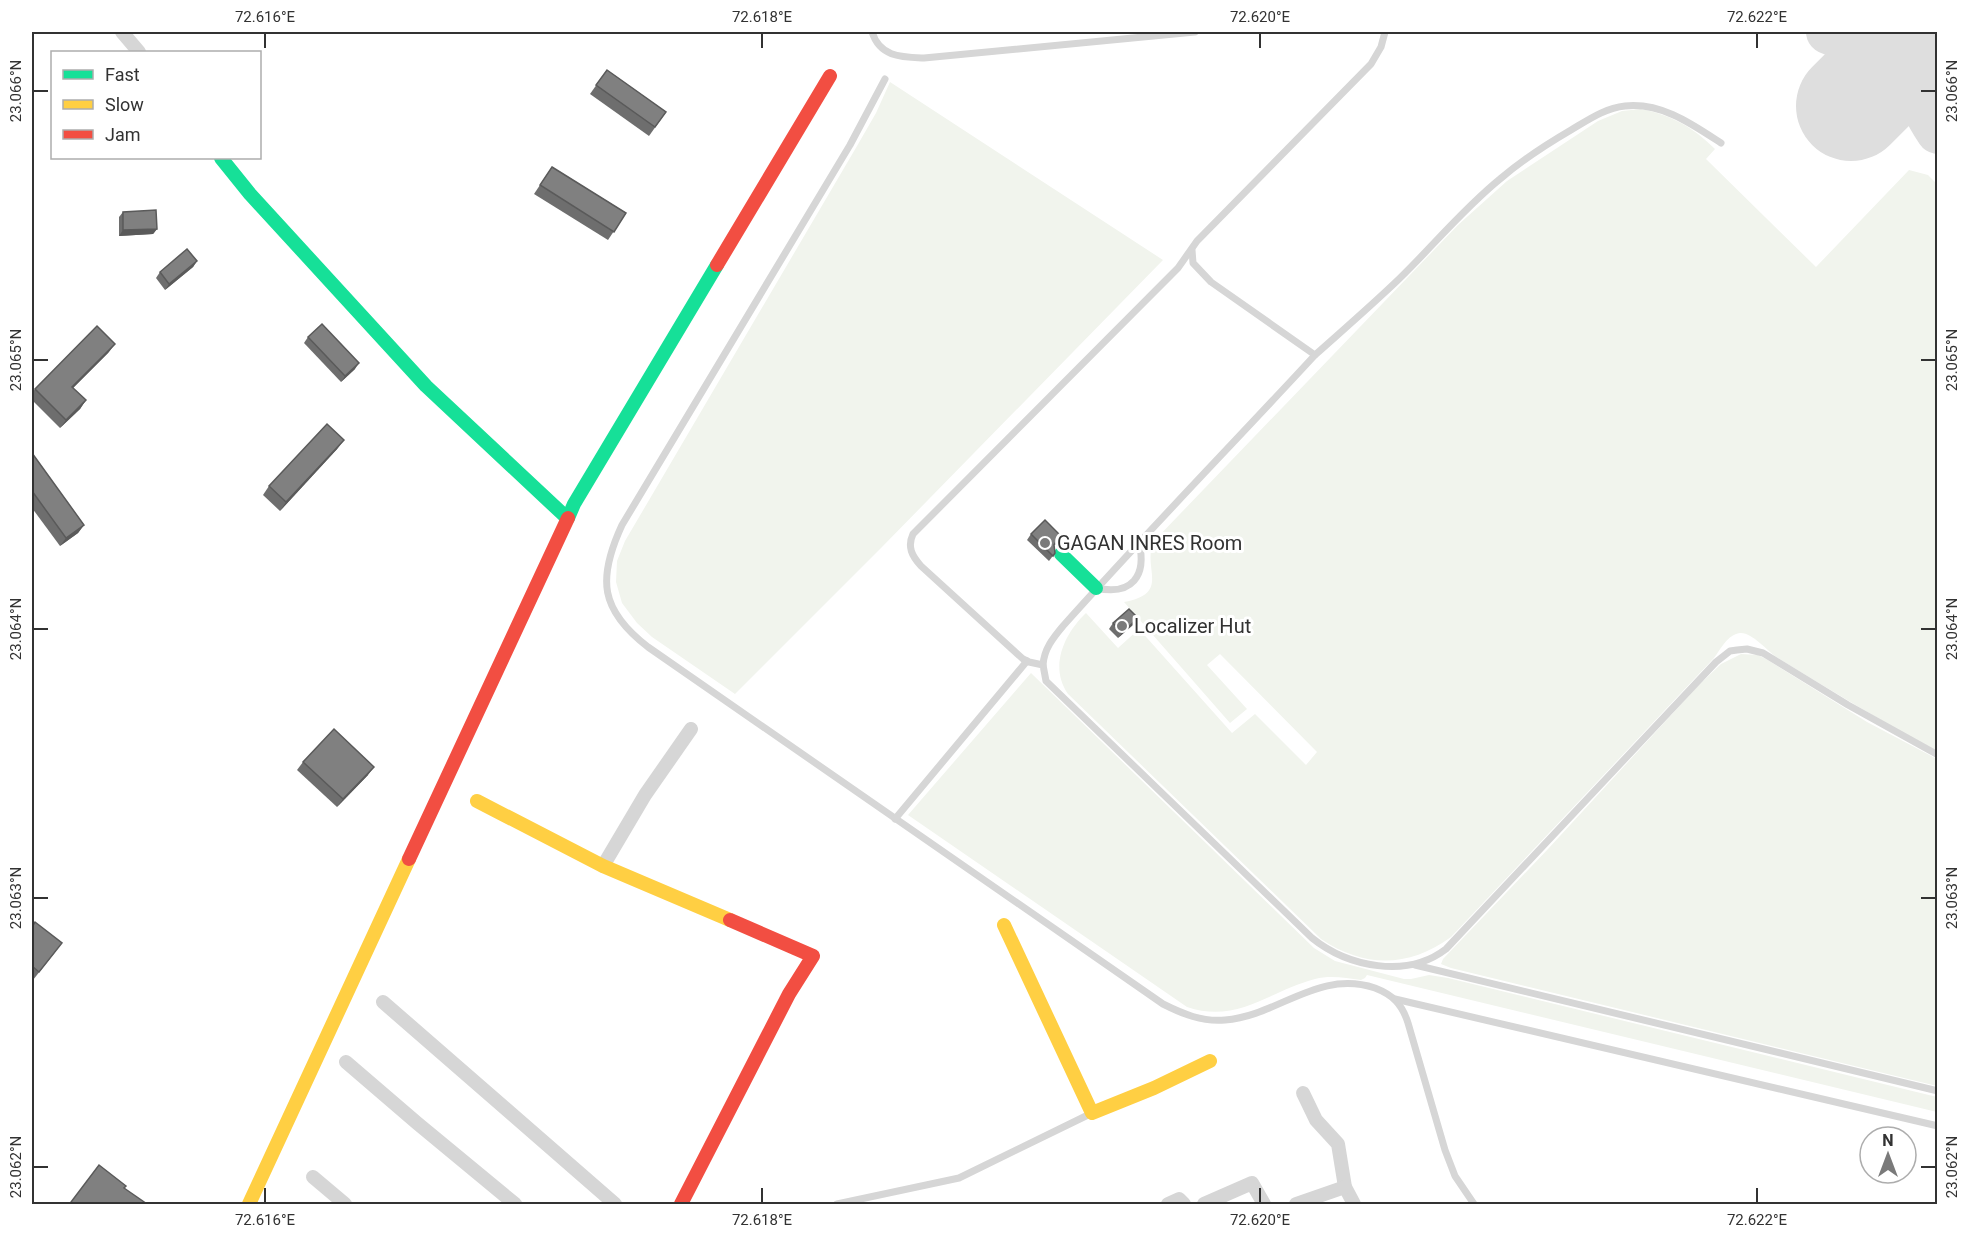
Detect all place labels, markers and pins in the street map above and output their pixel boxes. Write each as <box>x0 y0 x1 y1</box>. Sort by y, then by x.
place label: GAGAN INRES Room <box>1057 531 1242 555</box>
marker: GAGAN INRES Room <box>1038 536 1052 550</box>
place label: Localizer Hut <box>1134 614 1251 638</box>
marker: Localizer Hut <box>1115 619 1129 633</box>

